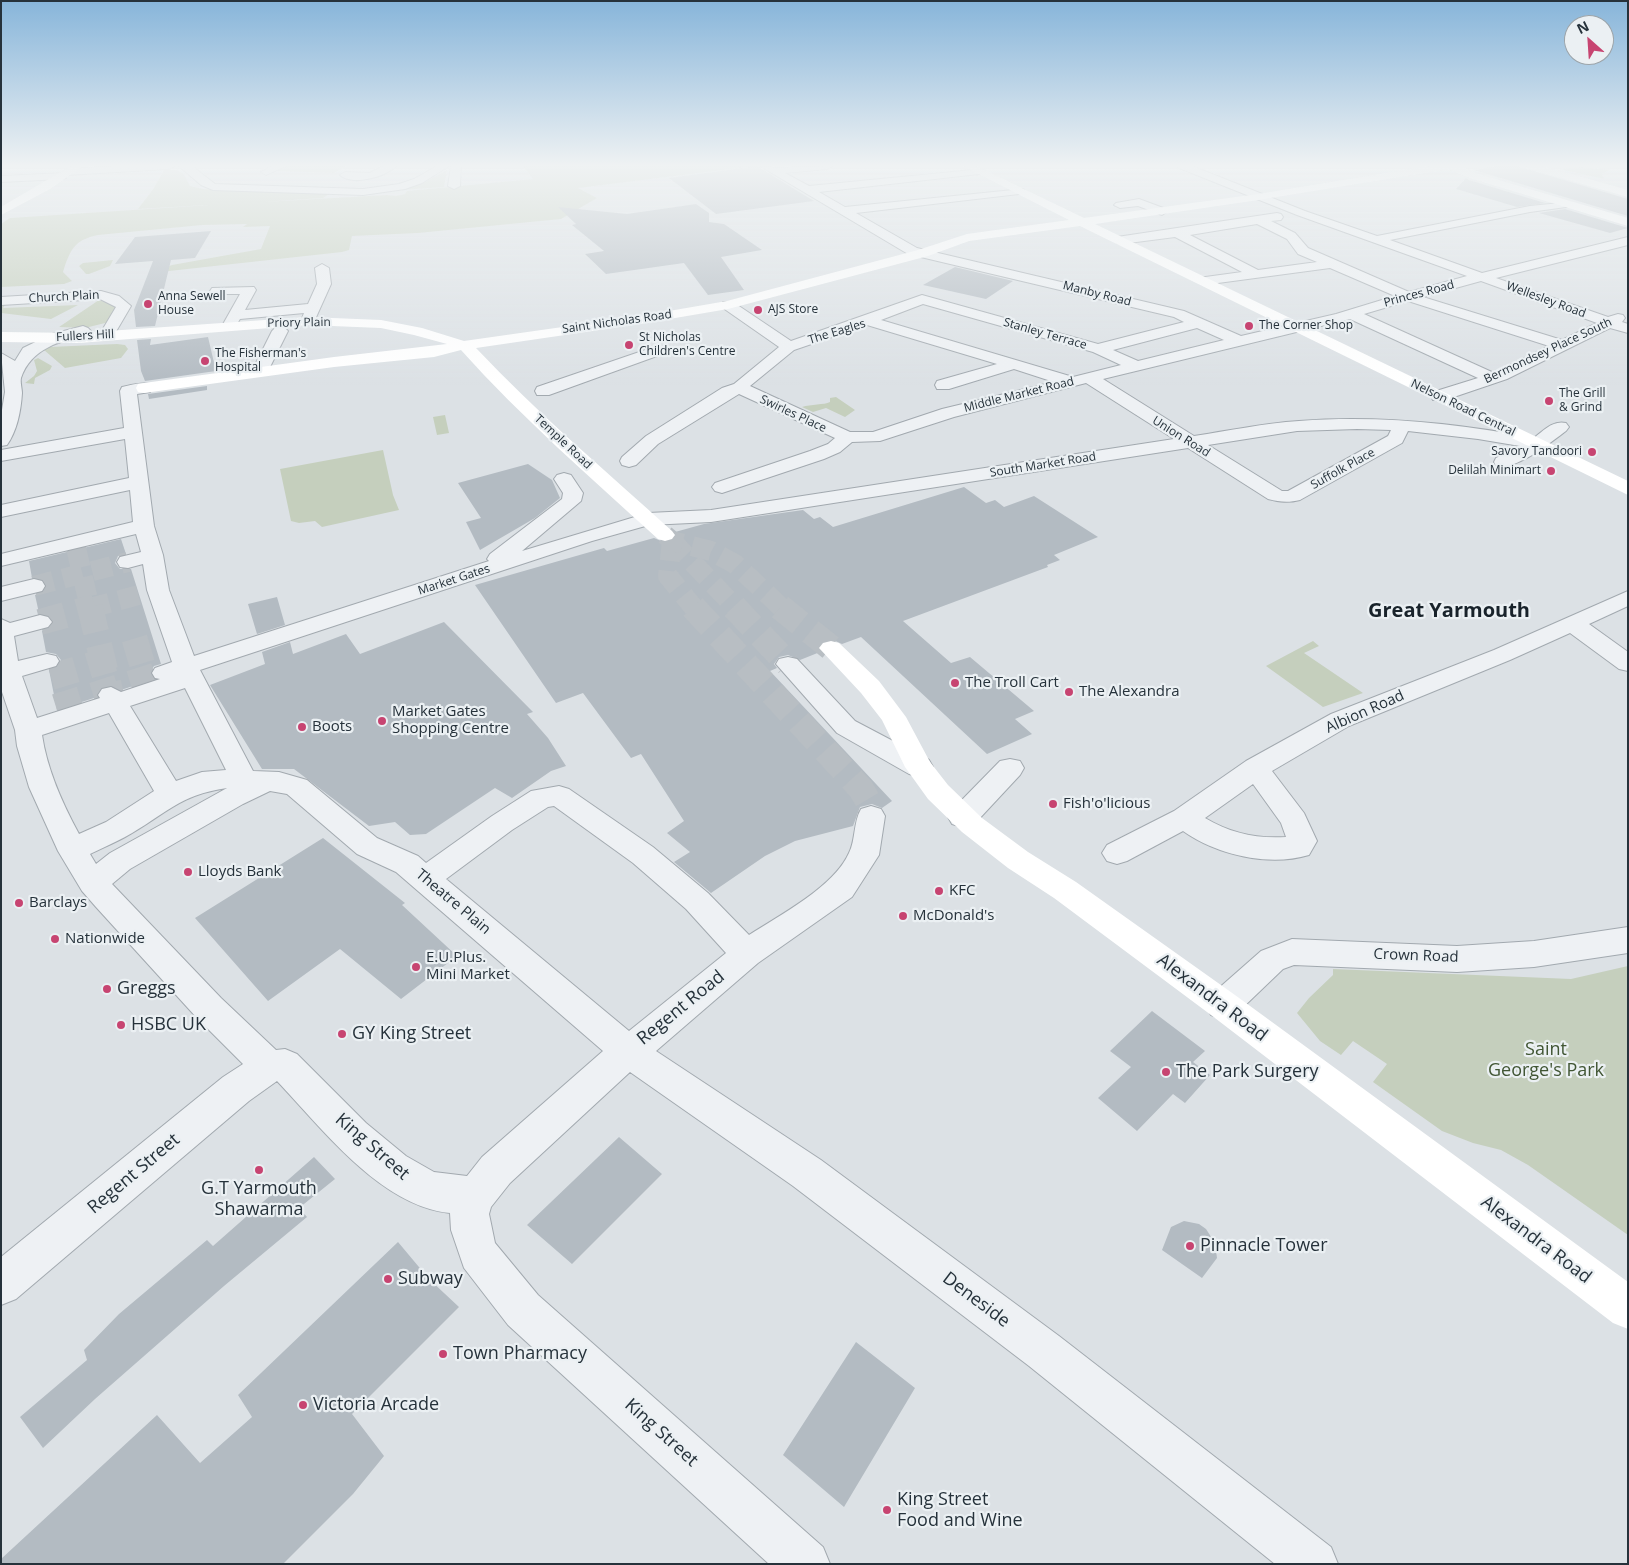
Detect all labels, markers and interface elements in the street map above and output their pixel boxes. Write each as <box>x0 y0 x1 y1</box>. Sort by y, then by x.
north arrow <box>1564 15 1614 65</box>
text: N <box>1573 16 1592 38</box>
street label: Princes Road <box>1382 278 1456 310</box>
street label: Manby Road <box>1061 279 1133 309</box>
street label: Wellesley Road <box>1504 279 1588 321</box>
street label: Church Plain <box>28 288 100 306</box>
place label: Anna Sewell House <box>158 290 226 318</box>
marker: Anna Sewell House <box>142 298 154 310</box>
place label: AJS Store <box>768 303 818 317</box>
marker: AJS Store <box>752 304 764 316</box>
street label: Saint Nicholas Road <box>561 307 673 337</box>
street label: Priory Plain <box>267 315 331 331</box>
street label: Stanley Terrace <box>1002 315 1088 353</box>
street label: Bermondsey Place South <box>1482 315 1614 387</box>
street label: The Eagles <box>807 316 867 348</box>
place label: The Corner Shop <box>1259 319 1353 333</box>
marker: The Corner Shop <box>1243 320 1255 332</box>
street label: Fullers Hill <box>56 327 114 345</box>
place label: St Nicholas Children's Centre <box>639 331 735 359</box>
marker: St Nicholas Children's Centre <box>623 339 635 351</box>
place label: The Fisherman's Hospital <box>215 347 306 375</box>
marker: The Fisherman's Hospital <box>199 355 211 367</box>
street label: Middle Market Road <box>963 374 1075 416</box>
street label: Nelson Road Central <box>1408 376 1518 440</box>
place label: The Grill & Grind <box>1559 387 1606 415</box>
street label: Swirles Place <box>757 392 829 436</box>
marker: The Grill & Grind <box>1543 395 1555 407</box>
street label: Temple Road <box>531 412 595 472</box>
street label: Union Road <box>1149 414 1213 460</box>
street label: Suffolk Place <box>1308 445 1378 493</box>
place label: Savory Tandoori <box>1491 445 1582 459</box>
marker: Savory Tandoori <box>1586 446 1598 458</box>
street label: South Market Road <box>989 449 1097 481</box>
place label: Delilah Minimart <box>1448 464 1541 478</box>
marker: Delilah Minimart <box>1545 465 1557 477</box>
street label: Market Gates <box>416 562 492 598</box>
district label: Great Yarmouth <box>1368 599 1530 623</box>
place label: The Troll Cart <box>965 674 1059 692</box>
marker: The Troll Cart <box>949 677 961 689</box>
place label: The Alexandra <box>1079 683 1180 701</box>
marker: The Alexandra <box>1063 686 1075 698</box>
street label: Albion Road <box>1323 687 1407 737</box>
place label: Market Gates Shopping Centre <box>392 703 509 738</box>
marker: Market Gates Shopping Centre <box>376 715 388 727</box>
place label: Boots <box>312 718 352 736</box>
marker: Boots <box>296 721 308 733</box>
place label: Fish'o'licious <box>1063 795 1150 813</box>
marker: Fish'o'licious <box>1047 798 1059 810</box>
place label: Lloyds Bank <box>198 863 281 881</box>
street label: Theatre Plain <box>412 865 494 939</box>
marker: Lloyds Bank <box>182 866 194 878</box>
place label: KFC <box>949 882 975 900</box>
marker: KFC <box>933 885 945 897</box>
place label: Barclays <box>29 894 87 912</box>
marker: Barclays <box>13 897 25 909</box>
place label: McDonald's <box>913 907 995 925</box>
marker: McDonald's <box>897 910 909 922</box>
place label: Nationwide <box>65 930 145 948</box>
marker: Nationwide <box>49 933 61 945</box>
street label: Crown Road <box>1373 946 1459 966</box>
place label: E.U.Plus. Mini Market <box>426 949 510 984</box>
street label: Alexandra Road <box>1153 950 1271 1046</box>
marker: E.U.Plus. Mini Market <box>410 961 422 973</box>
street label: Regent Road <box>633 966 729 1050</box>
place label: Greggs <box>117 978 176 1000</box>
marker: Greggs <box>101 983 113 995</box>
place label: HSBC UK <box>131 1014 206 1036</box>
marker: HSBC UK <box>115 1019 127 1031</box>
place label: GY King Street <box>352 1023 471 1045</box>
marker: GY King Street <box>336 1028 348 1040</box>
park label: Saint George's Park <box>1488 1039 1604 1082</box>
place label: The Park Surgery <box>1176 1061 1319 1083</box>
marker: The Park Surgery <box>1160 1066 1172 1078</box>
street label: King Street <box>330 1109 414 1185</box>
street label: Regent Street <box>84 1129 184 1219</box>
marker: G.T Yarmouth Shawarma <box>253 1164 265 1176</box>
place label: G.T Yarmouth Shawarma <box>201 1178 317 1220</box>
street label: Alexandra Road <box>1477 1192 1595 1288</box>
place label: Pinnacle Tower <box>1200 1235 1328 1257</box>
marker: Pinnacle Tower <box>1184 1240 1196 1252</box>
place label: Subway <box>398 1268 463 1290</box>
street label: Deneside <box>938 1268 1014 1332</box>
marker: Subway <box>382 1273 394 1285</box>
place label: Town Pharmacy <box>453 1343 587 1365</box>
marker: Town Pharmacy <box>437 1348 449 1360</box>
place label: Victoria Arcade <box>313 1394 439 1416</box>
street label: King Street <box>620 1394 702 1472</box>
marker: Victoria Arcade <box>297 1399 309 1411</box>
place label: King Street Food and Wine <box>897 1489 1023 1532</box>
marker: King Street Food and Wine <box>881 1504 893 1516</box>

